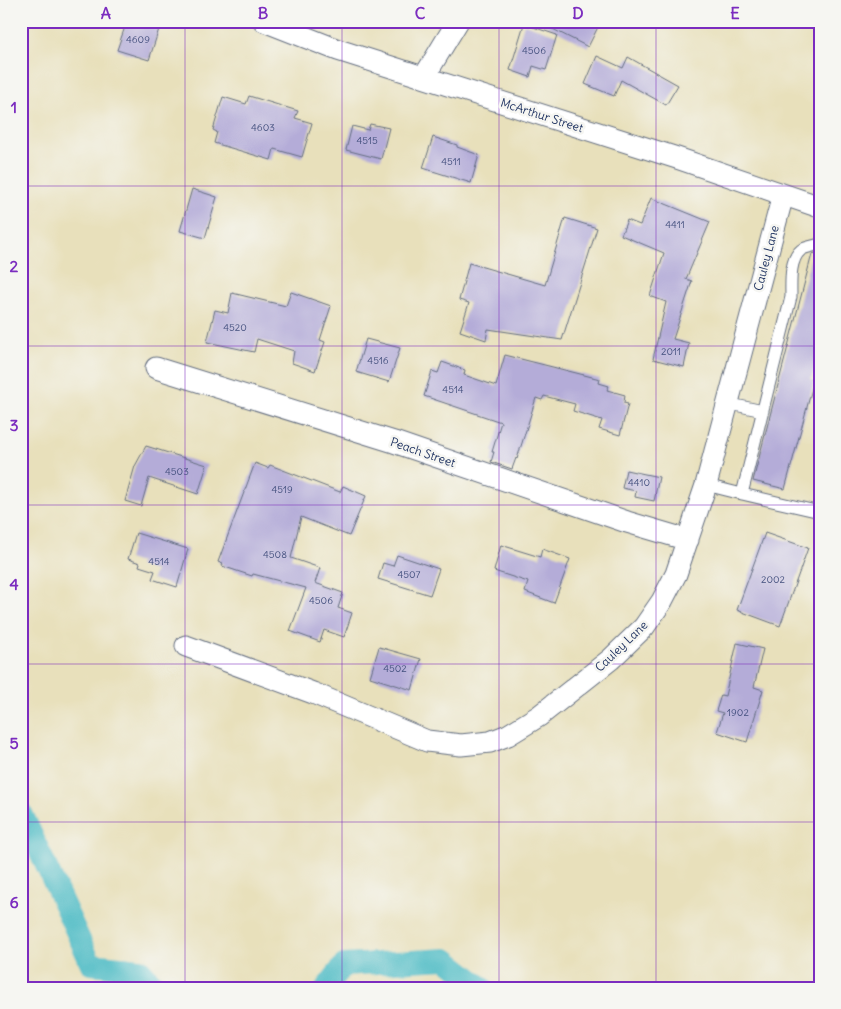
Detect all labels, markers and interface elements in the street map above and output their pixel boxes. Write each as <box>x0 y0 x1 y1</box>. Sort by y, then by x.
text: A <box>101 3 111 23</box>
text: B <box>258 3 269 23</box>
text: C <box>415 3 426 23</box>
text: D <box>572 3 584 23</box>
text: E <box>730 3 740 23</box>
house number: 4609 <box>126 33 150 46</box>
house number: 4506 <box>522 44 546 57</box>
street label: McArthur Street <box>499 95 585 135</box>
text: 1 <box>11 97 17 117</box>
house number: 4603 <box>251 121 275 134</box>
house number: 4515 <box>356 134 378 147</box>
house number: 4511 <box>441 155 461 168</box>
house number: 4411 <box>665 218 685 231</box>
street label: Cauley Lane <box>750 224 782 292</box>
text: 2 <box>10 256 19 276</box>
house number: 4520 <box>223 321 247 334</box>
house number: 2011 <box>661 345 681 358</box>
house number: 4516 <box>367 354 389 367</box>
house number: 4514 <box>442 383 464 396</box>
text: 3 <box>9 415 19 435</box>
street label: Peach Street <box>388 434 458 470</box>
house number: 4503 <box>165 465 189 478</box>
house number: 4410 <box>628 476 650 489</box>
house number: 4519 <box>271 483 293 496</box>
house number: 4508 <box>263 548 287 561</box>
house number: 4514 <box>148 555 170 568</box>
house number: 4507 <box>398 568 421 581</box>
house number: 2002 <box>761 573 786 586</box>
text: 4 <box>9 574 19 594</box>
house number: 4506 <box>309 594 333 607</box>
street label: Cauley Lane <box>592 617 650 675</box>
house number: 4502 <box>383 662 407 675</box>
house number: 1902 <box>727 706 749 719</box>
text: 5 <box>9 733 19 753</box>
text: 6 <box>9 892 19 912</box>

